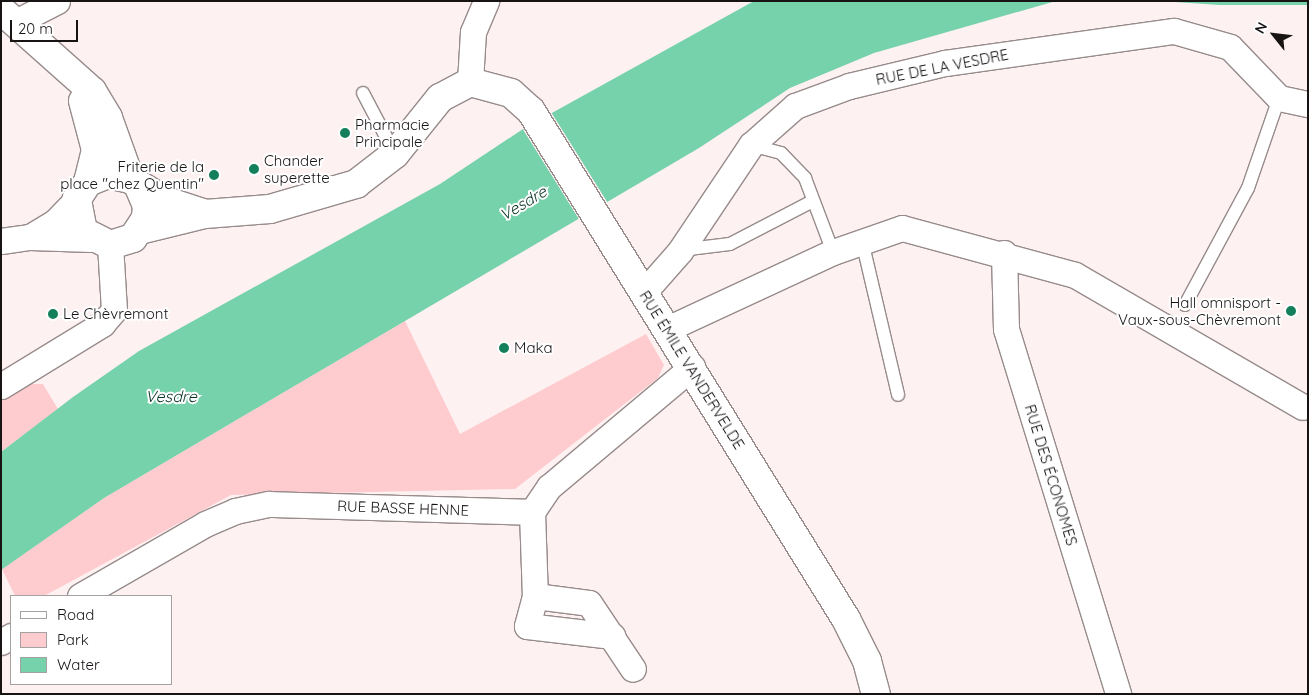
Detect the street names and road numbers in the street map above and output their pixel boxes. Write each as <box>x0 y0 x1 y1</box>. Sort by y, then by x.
street label: RUE DE LA VESDRE <box>874 45 1010 89</box>
street label: RUE ÉMILE VANDERVELDE <box>636 287 748 453</box>
street label: RUE DES ÉCONOMES <box>1021 402 1081 548</box>
street label: RUE BASSE HENNE <box>337 497 469 519</box>

